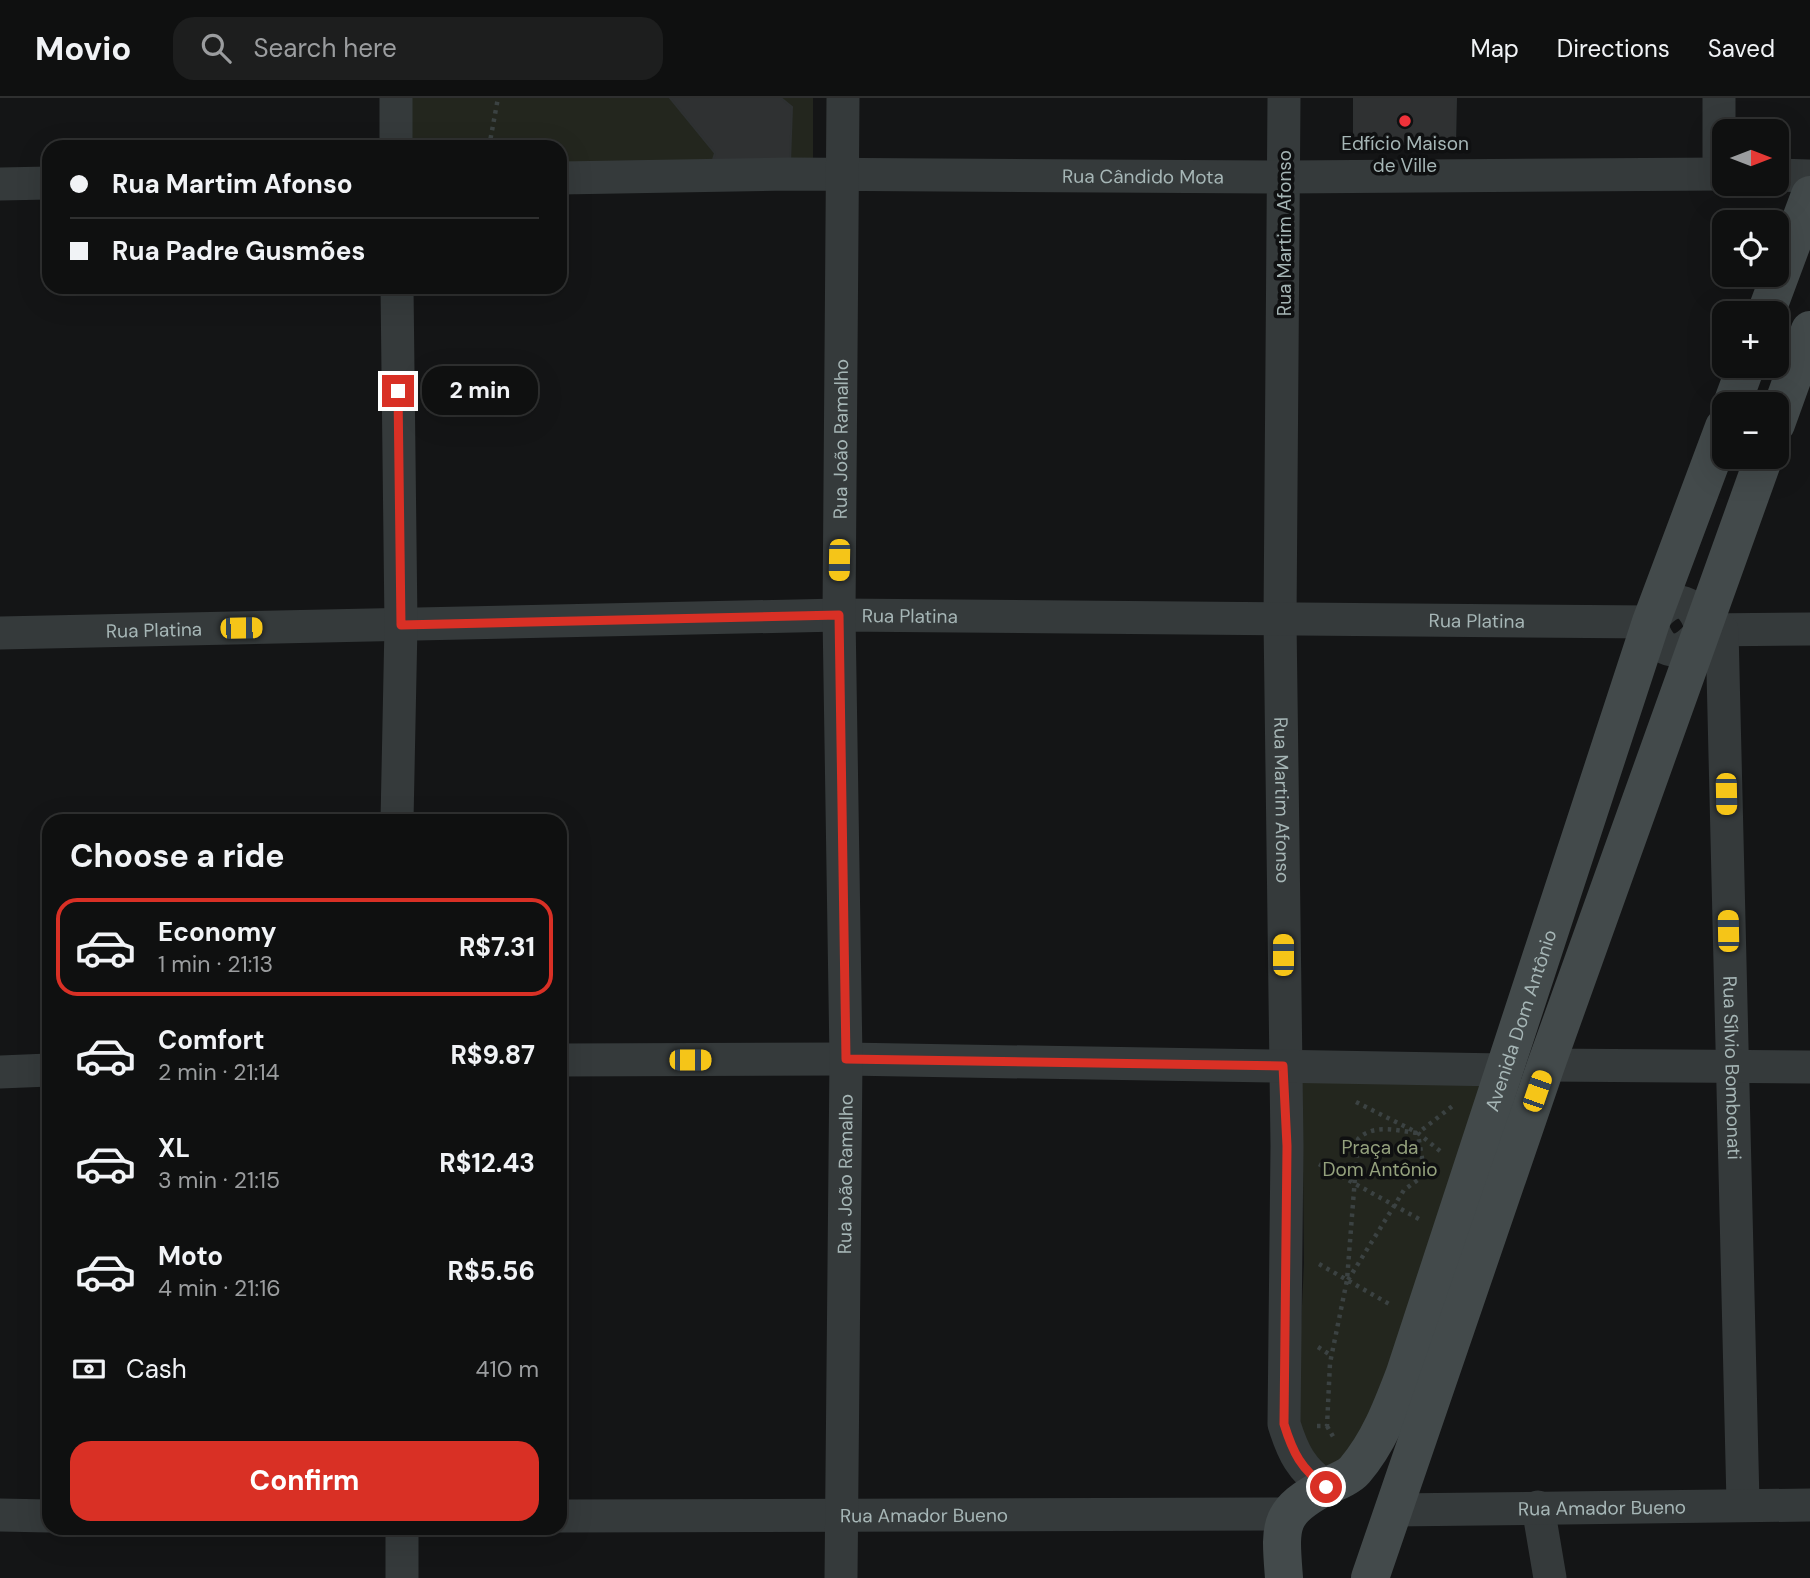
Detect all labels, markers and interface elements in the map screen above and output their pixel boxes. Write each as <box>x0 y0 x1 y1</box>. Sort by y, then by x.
search box <box>173 17 663 80</box>
text: Movio <box>35 27 131 70</box>
icon: search <box>197 29 235 67</box>
text: Search here <box>253 31 397 65</box>
text: Map <box>1471 33 1519 64</box>
text: Directions <box>1557 33 1670 64</box>
text: Saved <box>1708 33 1775 64</box>
marker: Edfício Maison de Ville <box>1397 113 1413 129</box>
north arrow <box>1712 119 1788 196</box>
map controls <box>1712 119 1789 469</box>
place label: Edfício Maison de Ville <box>1341 131 1469 178</box>
street label: Rua Martim Afonso <box>1272 150 1297 316</box>
street label: Rua Cândido Mota <box>1062 163 1224 189</box>
text: Rua Martim Afonso <box>112 167 353 201</box>
button: locate <box>1712 210 1789 287</box>
text: Rua Padre Gusmões <box>112 234 365 268</box>
button: + <box>1712 301 1789 378</box>
street label: Rua João Ramalho <box>827 359 853 519</box>
callout: 2 min <box>422 366 538 416</box>
route end <box>382 375 414 407</box>
text: 2 min <box>450 375 510 405</box>
button: − <box>1712 392 1789 469</box>
car <box>829 539 850 581</box>
street label: Rua Platina <box>862 603 958 629</box>
street label: Rua Platina <box>1429 608 1525 633</box>
street label: Rua Platina <box>106 616 202 643</box>
car <box>220 617 263 639</box>
street label: Rua Martim Afonso <box>1269 717 1296 883</box>
car <box>1716 773 1737 815</box>
text: Choose a ride <box>70 835 285 877</box>
car <box>1718 910 1739 952</box>
text: Economy <box>158 915 276 949</box>
icon: car <box>74 916 137 979</box>
street label: Avenida Dom Antônio <box>1479 926 1562 1114</box>
text: R$7.31 <box>459 930 535 964</box>
car <box>1273 934 1294 976</box>
text: 1 min · 21:13 <box>158 949 273 979</box>
street label: Rua Sílvio Bombonati <box>1718 976 1747 1160</box>
text: Comfort <box>158 1023 264 1057</box>
icon: car <box>74 1024 137 1087</box>
text: R$9.87 <box>450 1038 535 1072</box>
car <box>670 1050 712 1071</box>
text: 2 min · 21:14 <box>158 1057 280 1087</box>
car <box>1521 1068 1554 1114</box>
street label: Rua João Ramalho <box>832 1094 858 1254</box>
text: XL <box>158 1131 190 1165</box>
icon: car <box>74 1132 137 1195</box>
park label: Praça da Dom Antônio <box>1322 1135 1438 1182</box>
text: R$12.43 <box>439 1146 535 1180</box>
text: 3 min · 21:15 <box>158 1165 280 1195</box>
text: Moto <box>158 1239 223 1273</box>
icon: car <box>74 1240 137 1303</box>
text: R$5.56 <box>448 1254 535 1288</box>
text: 4 min · 21:16 <box>158 1273 281 1303</box>
icon: cash <box>70 1350 108 1388</box>
text: Cash <box>126 1352 187 1386</box>
text: 410 m <box>476 1354 539 1384</box>
button: Confirm <box>70 1441 539 1521</box>
route start <box>1310 1471 1342 1503</box>
street label: Rua Amador Bueno <box>1518 1494 1686 1521</box>
street label: Rua Amador Bueno <box>840 1502 1008 1528</box>

